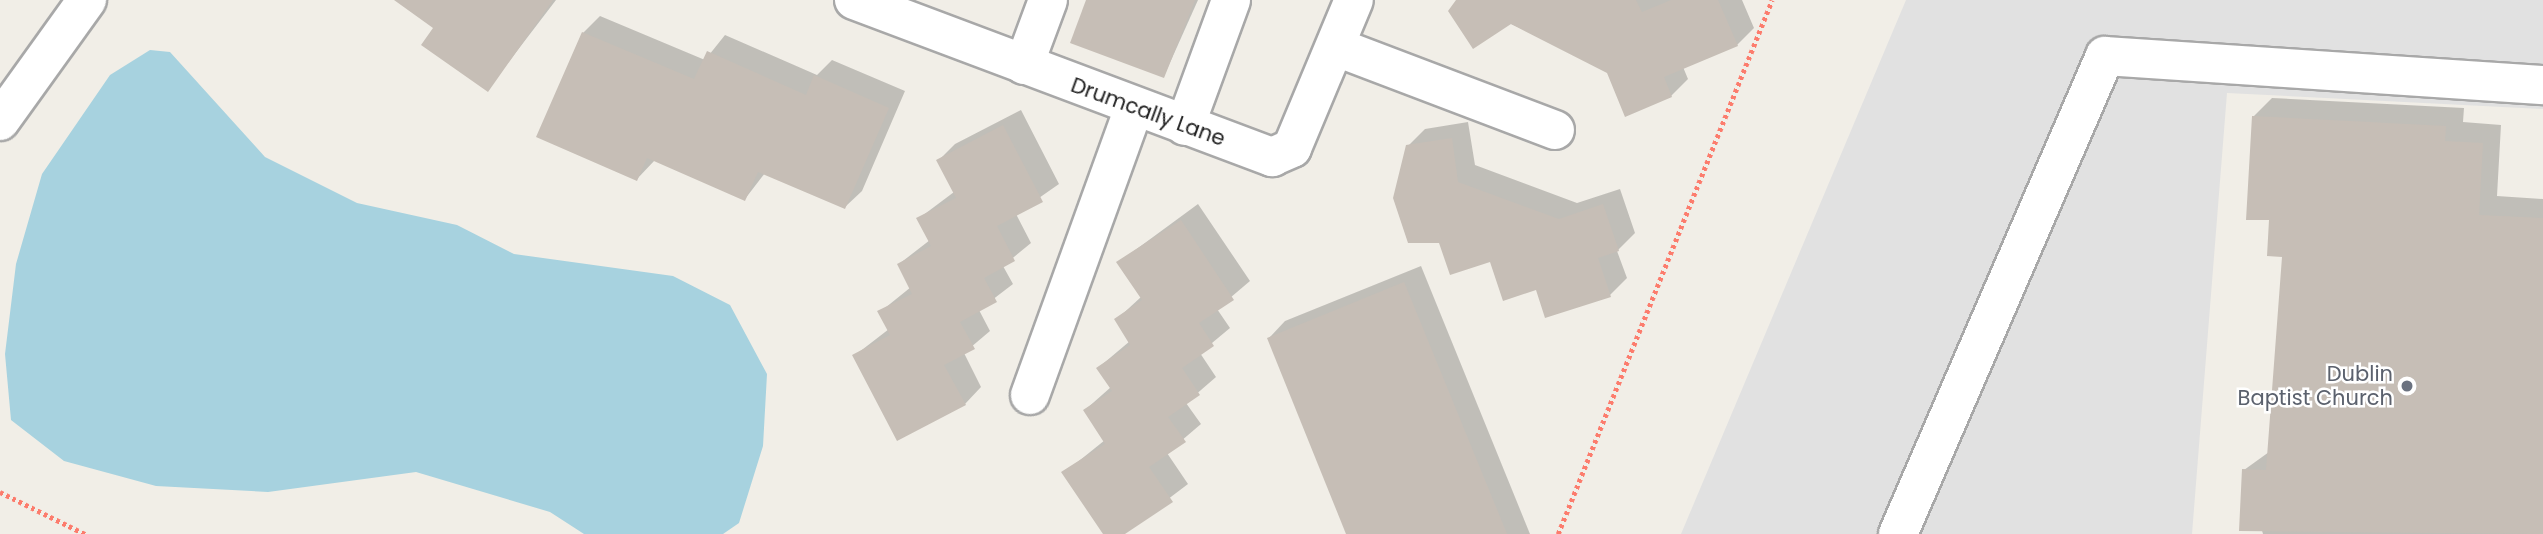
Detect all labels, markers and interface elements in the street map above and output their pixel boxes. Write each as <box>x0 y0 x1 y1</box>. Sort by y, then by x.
street label: Drumcally Lane <box>1067 72 1229 152</box>
place label: Dublin Baptist Church <box>2238 361 2393 411</box>
marker: Dublin Baptist Church <box>2399 378 2415 394</box>

